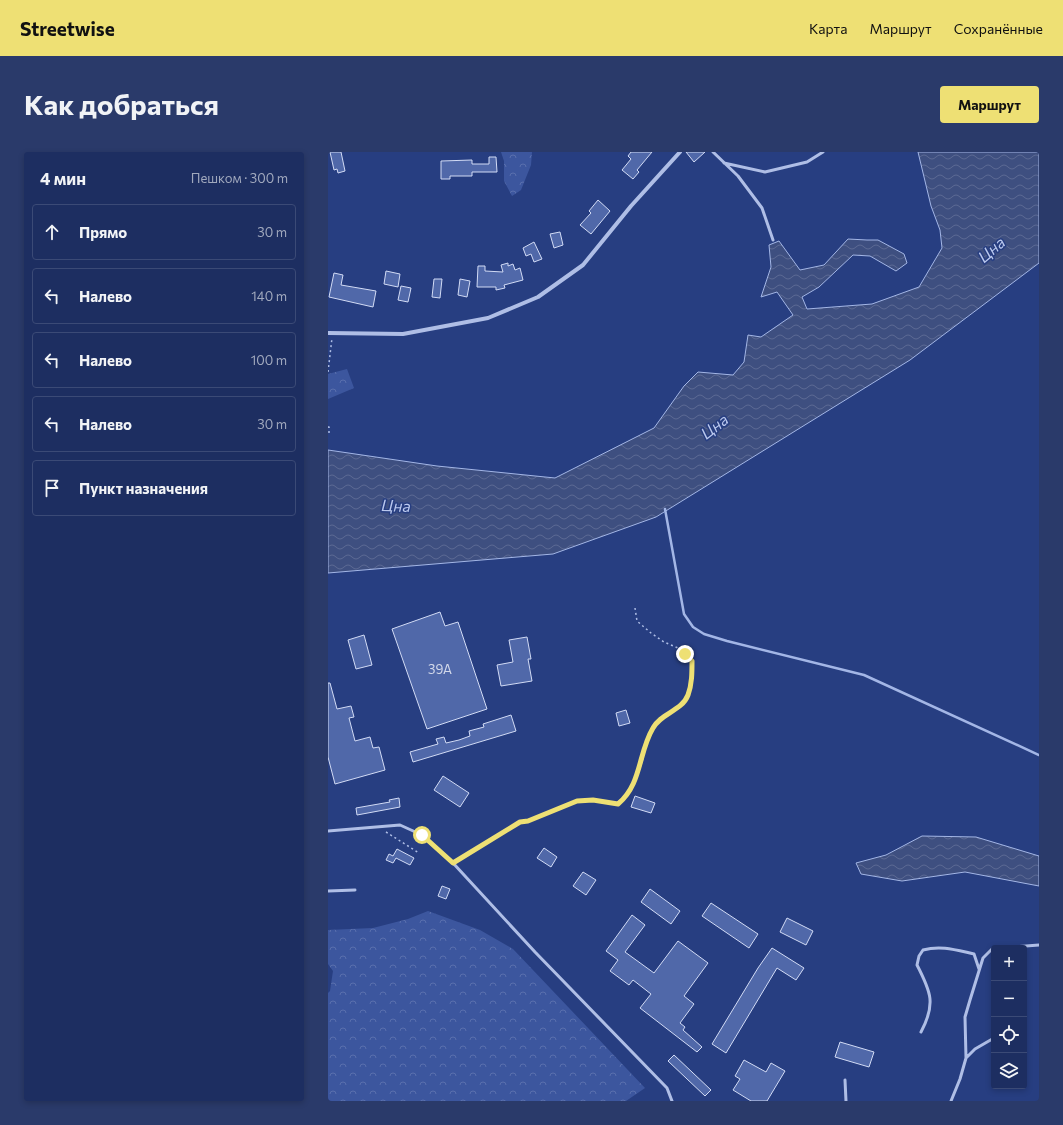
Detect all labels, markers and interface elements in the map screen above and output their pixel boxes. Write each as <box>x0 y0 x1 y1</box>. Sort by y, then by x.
text: Streetwise <box>20 17 115 40</box>
text: Карта <box>809 20 847 37</box>
text: Маршрут <box>869 20 932 37</box>
text: Сохранённые <box>954 20 1043 37</box>
button: Маршрут <box>940 86 1039 123</box>
text: Как добраться <box>24 87 219 121</box>
text: 4 мин <box>40 168 86 189</box>
text: Пешком · 300 m <box>191 170 288 186</box>
icon: ahead <box>41 221 63 243</box>
text: Прямо <box>79 223 127 241</box>
text: 30 m <box>257 224 287 240</box>
water label: Цна <box>974 232 1008 266</box>
icon: left <box>41 285 63 307</box>
text: Налево <box>79 287 132 305</box>
text: 140 m <box>251 288 287 304</box>
icon: left <box>41 349 63 371</box>
text: Налево <box>79 351 132 369</box>
text: 100 m <box>251 352 287 368</box>
water label: Цна <box>696 409 732 443</box>
icon: left <box>41 413 63 435</box>
text: Налево <box>79 415 132 433</box>
text: 30 m <box>257 416 287 432</box>
icon: arrive <box>41 477 63 499</box>
text: Пункт назначения <box>79 479 208 497</box>
water label: Цна <box>381 495 411 515</box>
route end <box>676 645 694 663</box>
house number: 39А <box>428 661 452 677</box>
route start <box>413 826 431 844</box>
map controls <box>991 945 1027 1089</box>
button: + <box>991 945 1027 981</box>
button: − <box>991 981 1027 1017</box>
button: locate <box>991 1017 1027 1053</box>
button: layers <box>991 1053 1027 1089</box>

